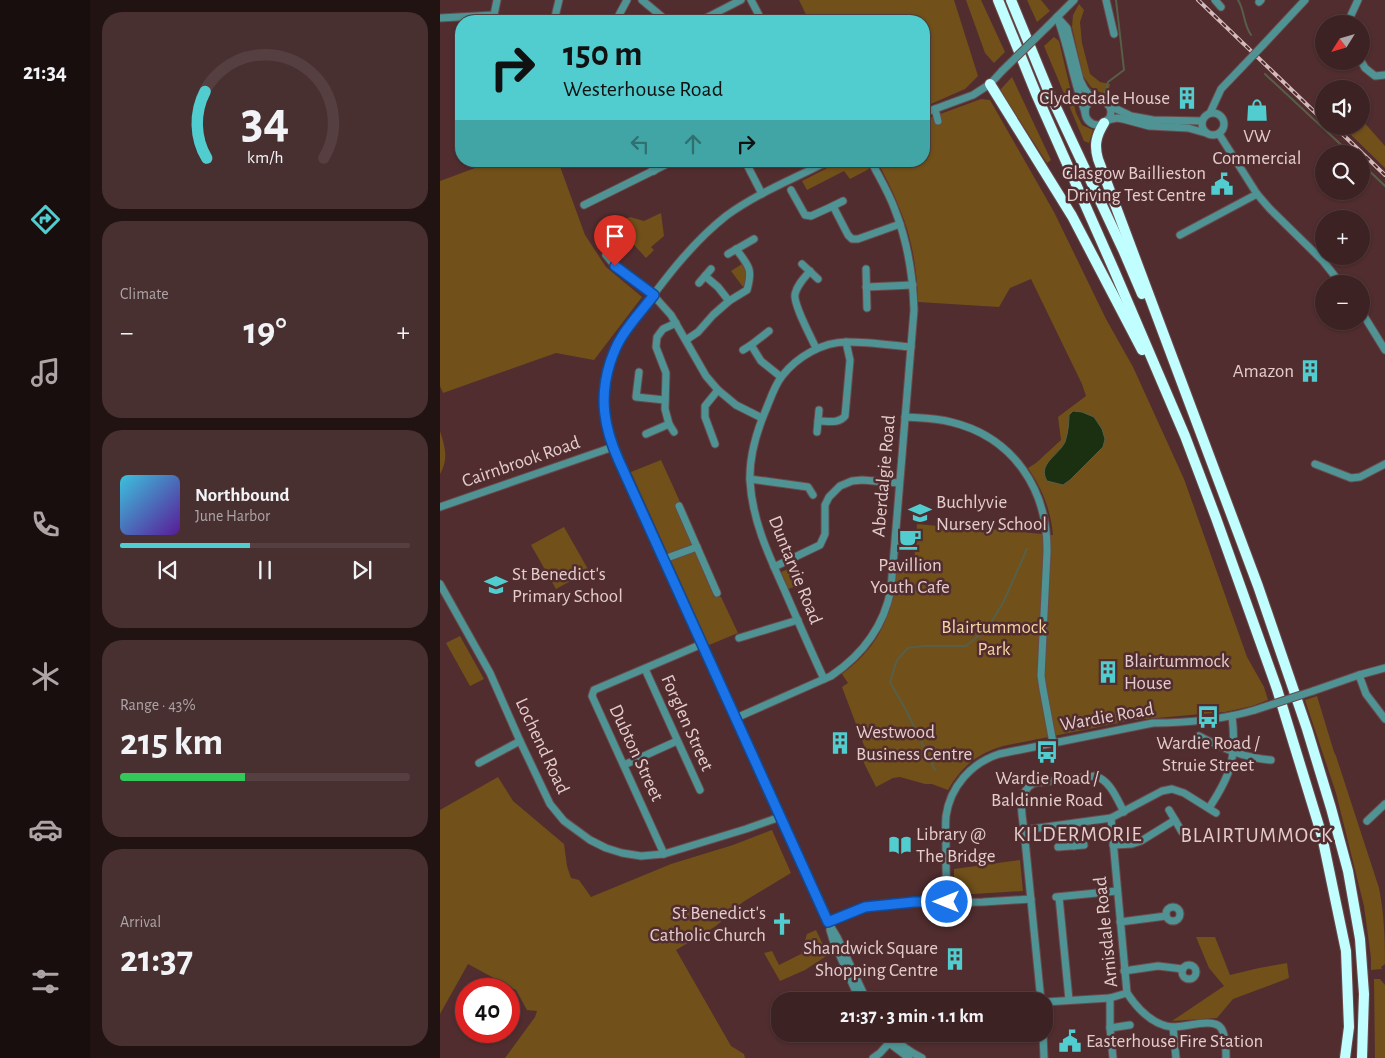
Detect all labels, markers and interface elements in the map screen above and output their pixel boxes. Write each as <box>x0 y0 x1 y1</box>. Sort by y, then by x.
north arrow <box>1315 15 1370 70</box>
map controls <box>1315 15 1370 330</box>
icon: right <box>480 35 545 100</box>
text: 150 m <box>563 37 643 72</box>
text: 21:34 <box>23 61 67 83</box>
text: Westerhouse Road <box>563 78 723 100</box>
button: sound <box>1315 80 1370 135</box>
building icon: Clydesdale House <box>1174 85 1200 111</box>
place label: Clydesdale House <box>1039 89 1170 108</box>
text: 34 <box>241 95 289 147</box>
shop icon: VW Commercial <box>1244 97 1270 123</box>
place label: VW Commercial <box>1212 127 1302 168</box>
icon: left <box>626 130 654 158</box>
icon: ahead <box>679 130 707 158</box>
icon: right <box>732 130 760 158</box>
button: search <box>1315 145 1370 200</box>
text: km/h <box>247 149 283 167</box>
place label: Glasgow Baillieston Driving Test Centre <box>1062 164 1206 205</box>
public building icon: Glasgow Baillieston Driving Test Centre <box>1209 171 1235 197</box>
icon: directions <box>28 202 63 237</box>
button: + <box>1315 210 1370 265</box>
pin <box>594 215 636 266</box>
icon: arrive <box>601 222 629 250</box>
button: − <box>1315 275 1370 330</box>
text: Climate <box>120 286 169 302</box>
text: 19° <box>243 313 287 351</box>
text: − <box>120 319 133 347</box>
text: + <box>397 319 410 347</box>
icon: music <box>28 355 63 390</box>
building icon: Amazon <box>1297 358 1323 384</box>
place label: Amazon <box>1233 362 1294 381</box>
street label: Aberdalgie Road <box>869 414 899 538</box>
street label: Cairnbrook Road <box>460 433 582 491</box>
text: Northbound <box>195 486 290 505</box>
place label: Buchlyvie Nursery School <box>936 493 1047 534</box>
school or university icon: Buchlyvie Nursery School <box>907 500 933 526</box>
icon: phone <box>28 507 63 542</box>
text: June Harbor <box>195 508 270 524</box>
street label: Duntarvie Road <box>765 513 825 627</box>
cafe icon: Pavillion Youth Cafe <box>897 526 923 552</box>
icon: previous <box>154 556 182 584</box>
icon: pause <box>251 556 279 584</box>
icon: next <box>348 556 376 584</box>
place label: Pavillion Youth Cafe <box>870 556 950 597</box>
place label: St Benedict's Primary School <box>512 565 623 606</box>
school or university icon: St Benedict's Primary School <box>483 572 509 598</box>
park label: Blairtummock Park <box>941 618 1047 659</box>
place label: Blairtummock House <box>1124 652 1230 693</box>
icon: climate <box>28 659 63 694</box>
building icon: Blairtummock House <box>1095 659 1121 685</box>
street label: Forglen Street <box>657 672 717 774</box>
street label: Lochend Road <box>512 695 573 797</box>
text: Range · 43% <box>120 697 196 713</box>
street label: Wardie Road <box>1059 699 1155 735</box>
street label: Dubton Street <box>605 702 667 804</box>
bus stop icon: Wardie Road / Struie Street <box>1195 704 1221 730</box>
place label: Westwood Business Centre <box>856 723 972 764</box>
text: 215 km <box>120 724 223 762</box>
building icon: Westwood Business Centre <box>827 730 853 756</box>
place label: Wardie Road / Struie Street <box>1156 734 1260 775</box>
bus stop icon: Wardie Road / Baldinnie Road <box>1034 739 1060 765</box>
place label: Wardie Road / Baldinnie Road <box>991 769 1103 810</box>
icon: car <box>28 812 63 847</box>
district label: KILDERMORIE <box>1013 824 1143 845</box>
place label: Library @ The Bridge <box>916 825 996 866</box>
district label: BLAIRTUMMOCK <box>1181 825 1333 846</box>
library icon: Library @ The Bridge <box>887 832 913 858</box>
position arrow <box>920 875 972 927</box>
street label: Arnisdale Road <box>1091 875 1121 988</box>
place label: St Benedict's Catholic Church <box>650 904 766 945</box>
church icon: St Benedict's Catholic Church <box>769 911 795 937</box>
text: Arrival <box>120 914 161 930</box>
place label: Shandwick Square Shopping Centre <box>803 939 938 980</box>
text: 21:37 <box>120 941 193 979</box>
building icon: Shandwick Square Shopping Centre <box>942 946 968 972</box>
icon: filters <box>28 964 63 999</box>
speed limit sign: 40 <box>455 978 520 1043</box>
text: 21:37 · 3 min · 1.1 km <box>840 1007 984 1026</box>
public building icon: Easterhouse Fire Station <box>1057 1028 1083 1054</box>
place label: Easterhouse Fire Station <box>1086 1032 1263 1051</box>

